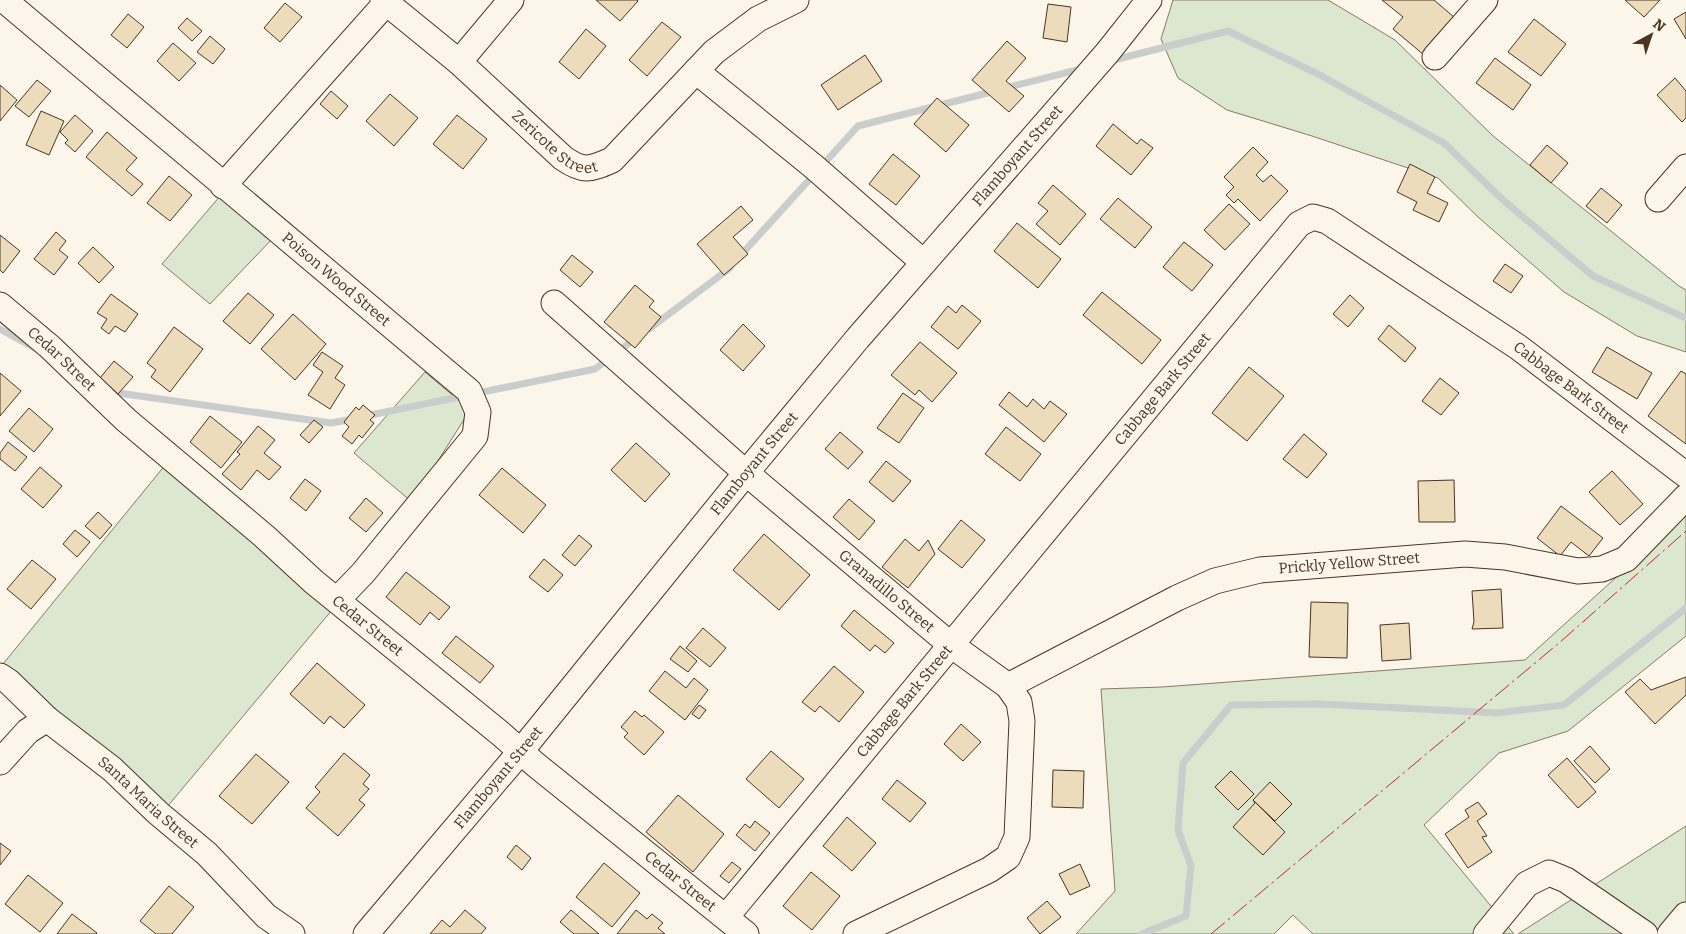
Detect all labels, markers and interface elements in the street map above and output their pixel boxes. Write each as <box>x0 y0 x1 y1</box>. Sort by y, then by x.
north arrow <box>1626 10 1676 60</box>
text: N <box>1649 15 1669 36</box>
street label: Flamboyant Street <box>968 101 1067 210</box>
street label: Zericote Street <box>508 106 600 177</box>
street label: Poison Wood Street <box>278 229 394 330</box>
street label: Cedar Street <box>24 323 100 395</box>
street label: Cabbage Bark Street <box>1111 329 1215 449</box>
street label: Cabbage Bark Street <box>1510 338 1633 438</box>
street label: Flamboyant Street <box>707 408 802 519</box>
street label: Granadillo Street <box>835 546 939 637</box>
street label: Prickly Yellow Street <box>1278 549 1421 578</box>
street label: Cedar Street <box>328 591 407 660</box>
street label: Cabbage Bark Street <box>853 641 956 761</box>
street label: Flamboyant Street <box>450 722 547 832</box>
street label: Santa Maria Street <box>94 753 202 852</box>
street label: Cedar Street <box>641 847 720 916</box>

